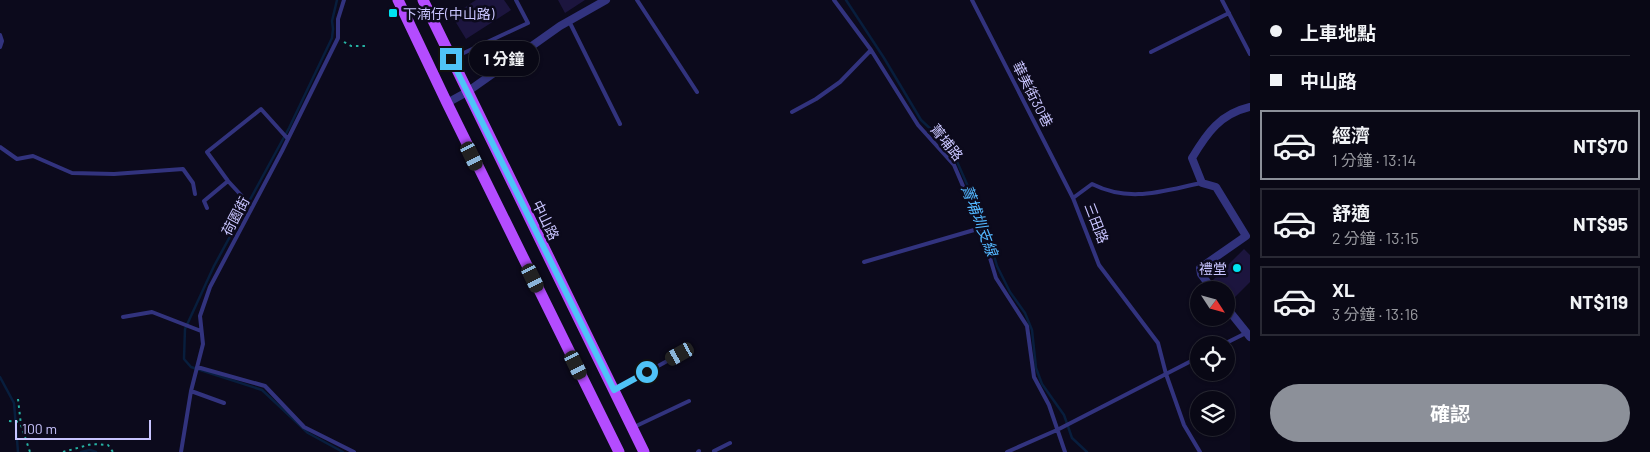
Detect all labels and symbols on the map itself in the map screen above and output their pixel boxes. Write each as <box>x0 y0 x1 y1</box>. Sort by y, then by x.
place label: 下湳仔(中山路) <box>403 5 495 22</box>
marker: 下湳仔(中山路) <box>387 7 399 19</box>
callout: 1 分鐘 <box>468 42 538 76</box>
route end <box>440 48 462 70</box>
street label: 華美街30巷 <box>1009 58 1057 130</box>
street label: 菁埔路 <box>927 120 967 164</box>
car <box>458 139 485 173</box>
water label: 菁埔圳支線 <box>958 182 1003 260</box>
street label: 荷園街 <box>218 193 252 239</box>
street label: 中山路 <box>529 197 563 243</box>
street label: 三田路 <box>1082 200 1112 246</box>
place label: 禮堂 <box>1199 260 1227 277</box>
car <box>519 261 546 295</box>
marker: 禮堂 <box>1231 262 1243 274</box>
north arrow <box>1190 281 1235 326</box>
car <box>663 340 696 368</box>
car <box>562 348 589 382</box>
route start <box>636 361 658 383</box>
scale bar <box>15 417 151 440</box>

